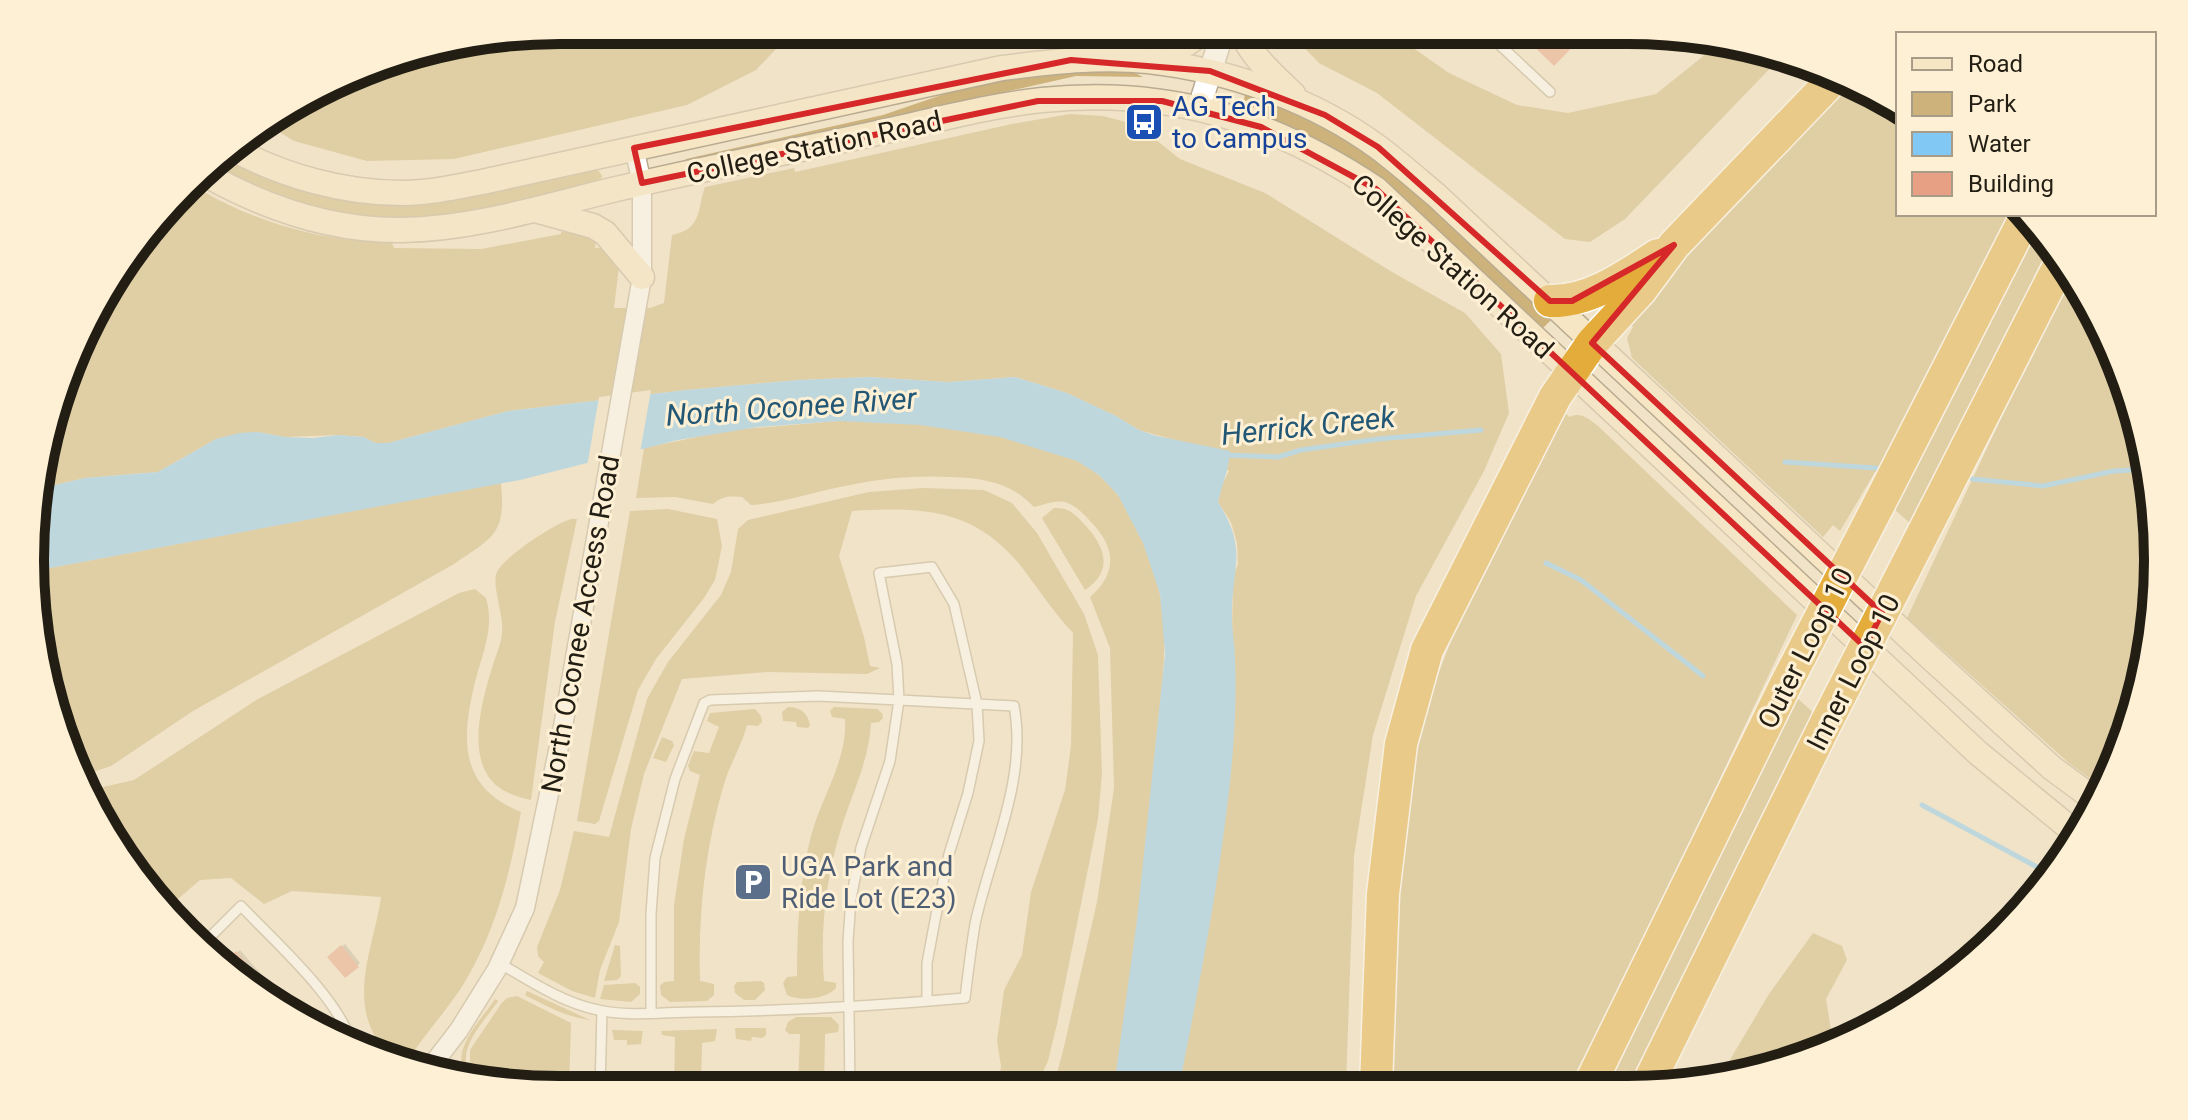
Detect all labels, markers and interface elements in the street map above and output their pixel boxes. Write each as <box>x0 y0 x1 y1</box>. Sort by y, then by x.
legend <box>1896 32 2156 216</box>
text: Road <box>1968 50 2023 78</box>
place label: AG Tech to Campus <box>1172 90 1307 155</box>
text: Park <box>1968 90 2017 118</box>
bus stop icon: AG Tech to Campus <box>1123 101 1165 143</box>
street label: College Station Road <box>684 104 945 191</box>
text: Water <box>1968 130 2031 158</box>
street label: College Station Road <box>1345 167 1560 366</box>
text: Building <box>1968 170 2054 198</box>
water label: North Oconee River <box>664 380 919 433</box>
water label: Herrick Creek <box>1219 399 1398 452</box>
street label: North Oconee Access Road <box>535 453 626 795</box>
street label: Outer Loop 10 <box>1751 562 1860 734</box>
street label: Inner Loop 10 <box>1800 589 1907 756</box>
place label: UGA Park and Ride Lot (E23) <box>781 850 957 915</box>
parking icon: UGA Park and Ride Lot (E23) <box>732 861 774 903</box>

